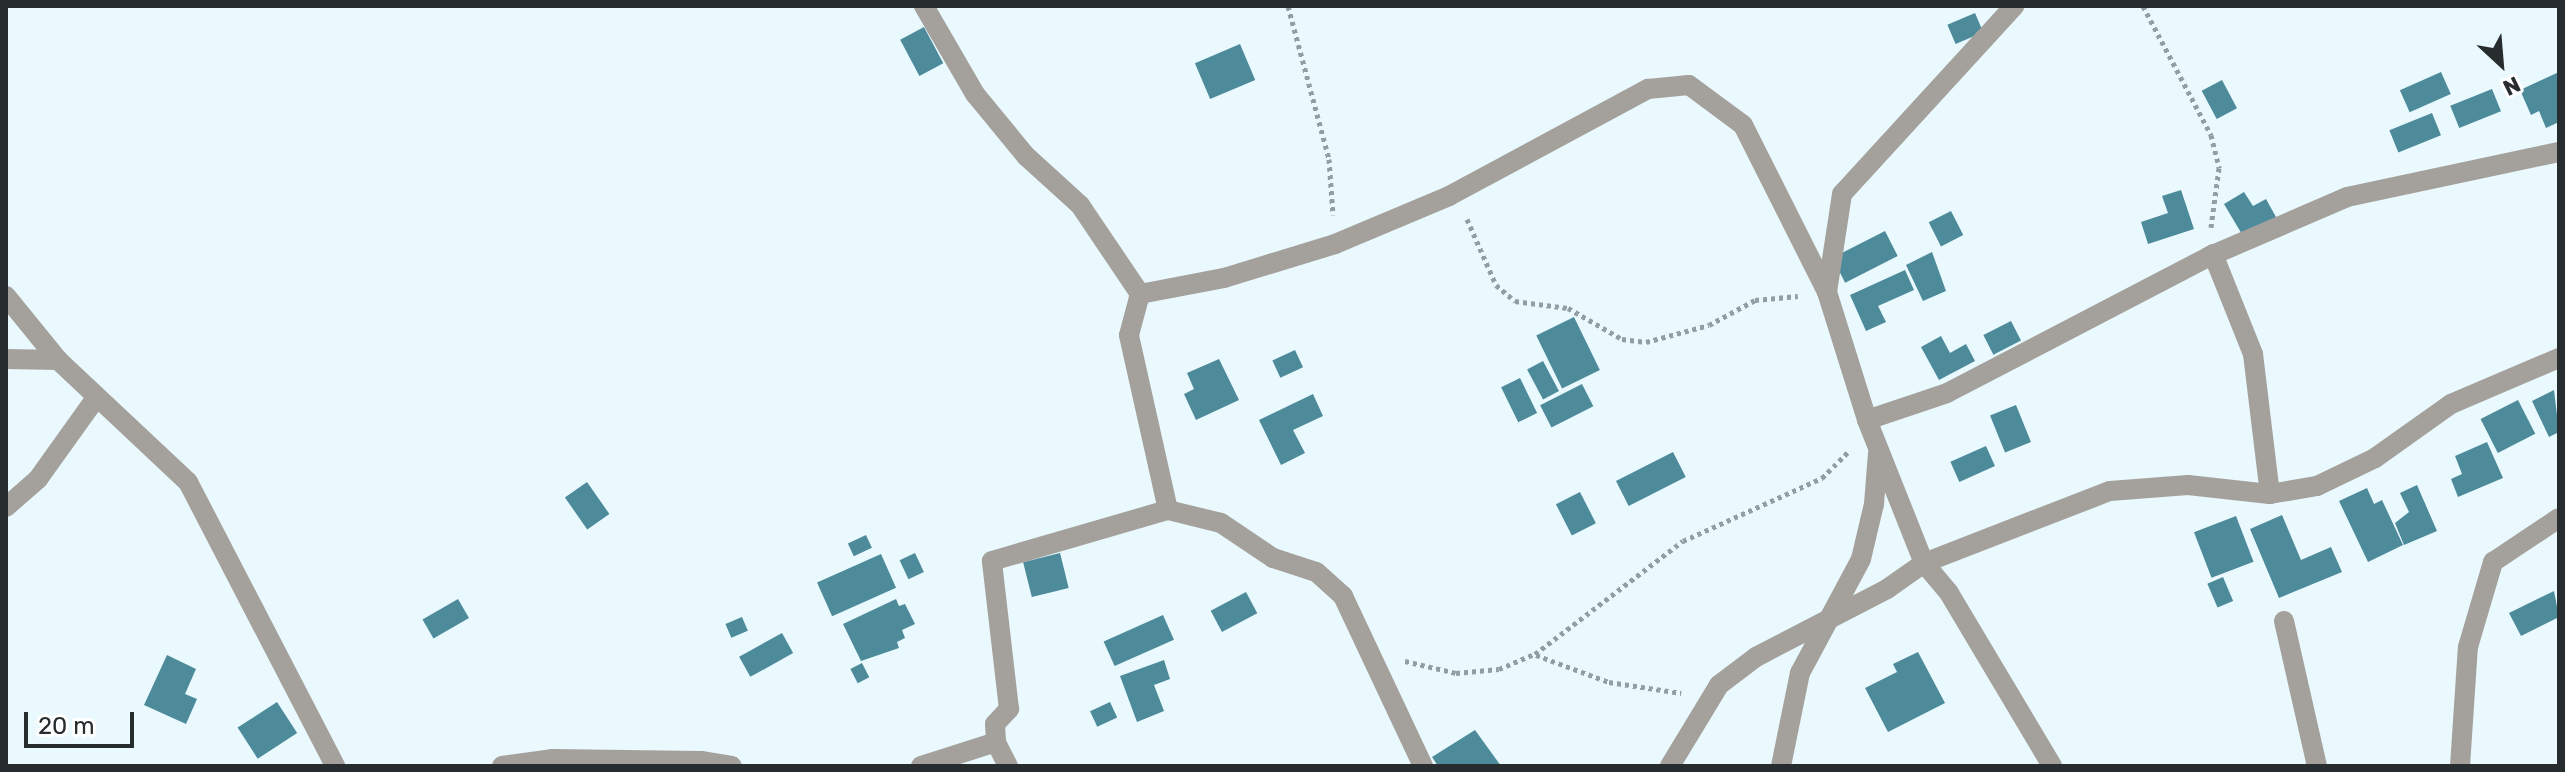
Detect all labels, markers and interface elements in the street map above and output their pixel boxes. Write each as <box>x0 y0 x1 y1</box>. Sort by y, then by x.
north arrow <box>2461 24 2541 104</box>
text: N <box>2499 70 2525 102</box>
scale bar <box>28 696 138 746</box>
text: 20 m <box>38 712 95 740</box>

